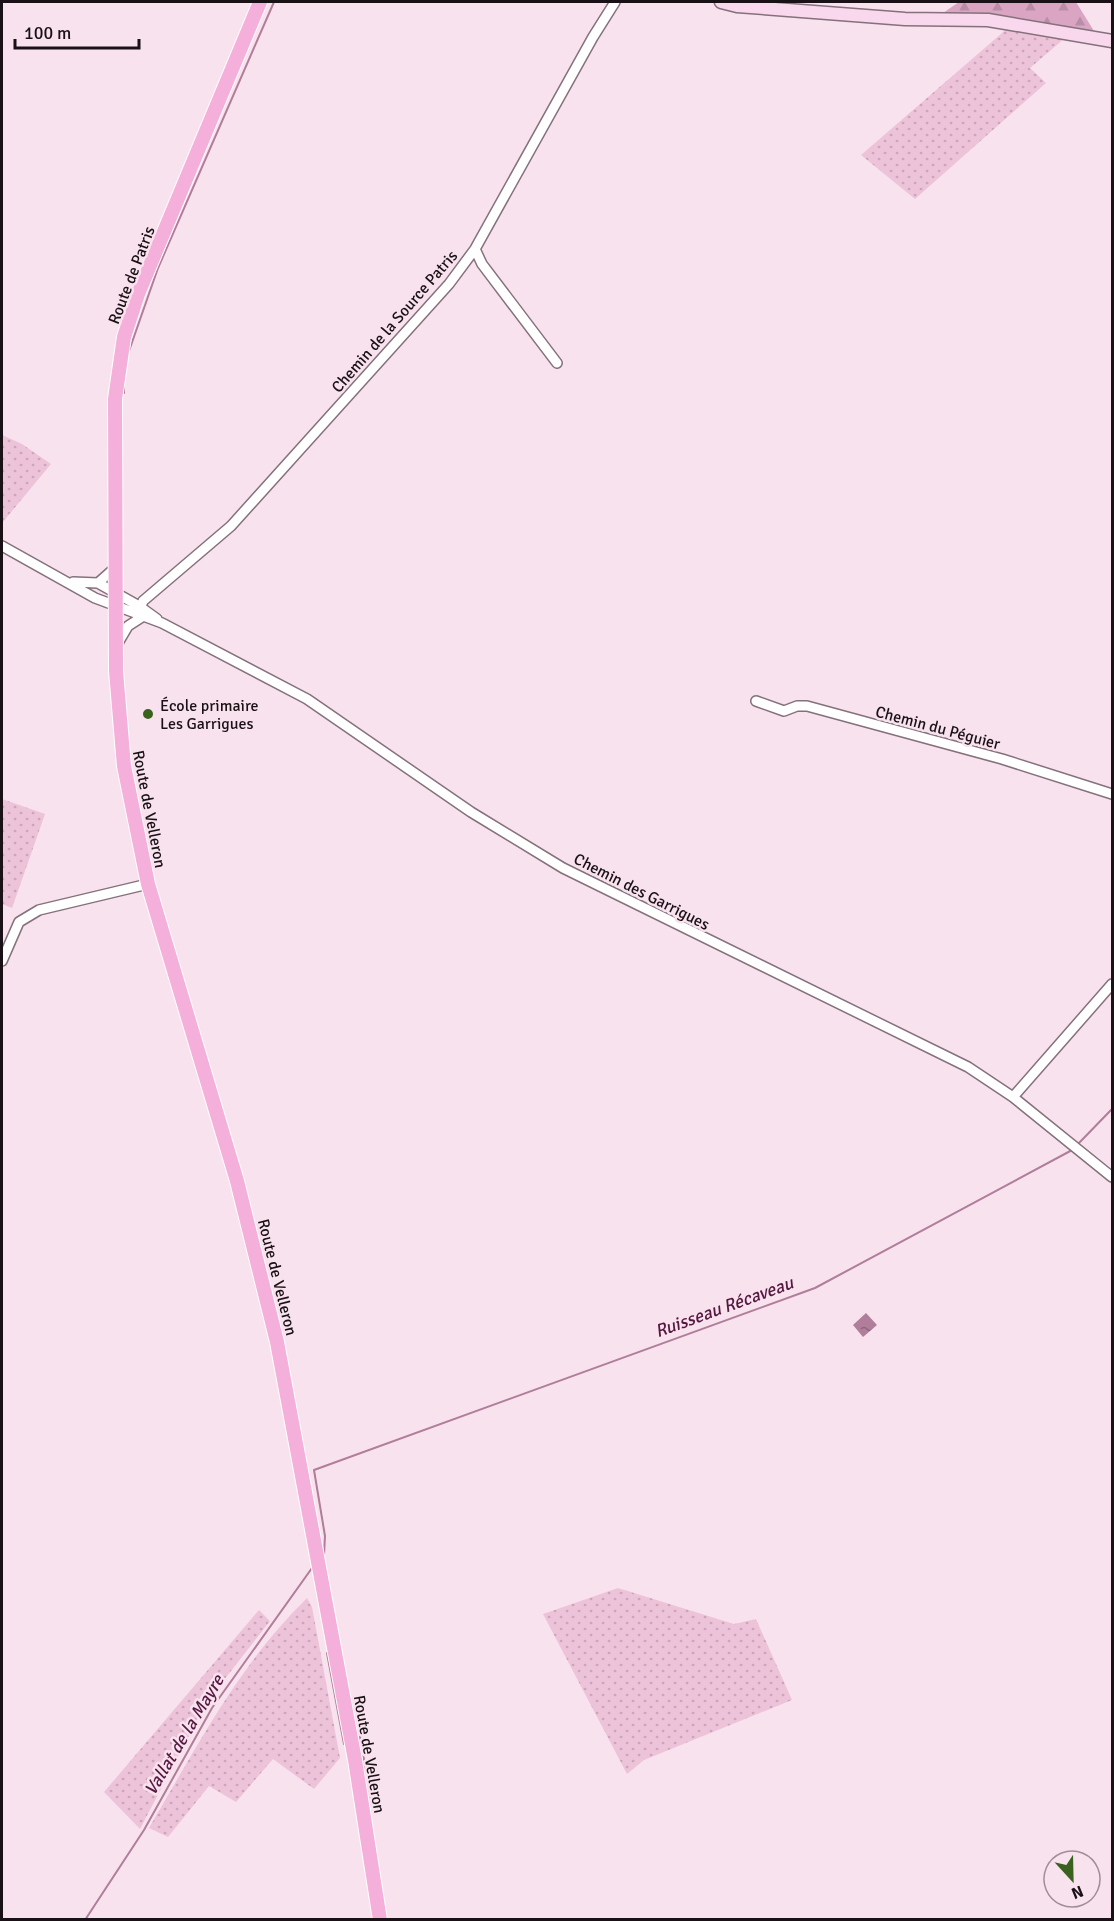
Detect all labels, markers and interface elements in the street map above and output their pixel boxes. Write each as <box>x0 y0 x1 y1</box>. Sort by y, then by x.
scale bar <box>15 12 140 50</box>
text: 100 m <box>24 22 71 44</box>
street label: Route de Patris <box>104 224 160 327</box>
street label: Chemin de la Source Patris <box>327 246 462 397</box>
place label: École primaire Les Garrigues <box>160 696 259 734</box>
street label: Chemin du Péguier <box>873 702 1002 754</box>
marker: École primaire Les Garrigues <box>141 707 155 721</box>
street label: Route de Velleron <box>128 749 170 870</box>
street label: Chemin des Garrigues <box>570 849 713 935</box>
street label: Route de Velleron <box>253 1217 301 1338</box>
water label: Ruisseau Récaveau <box>652 1271 797 1342</box>
water label: Vallat de la Mayre <box>139 1670 229 1799</box>
street label: Route de Velleron <box>349 1694 389 1815</box>
north arrow <box>1042 1849 1102 1909</box>
text: N <box>1068 1881 1086 1903</box>

